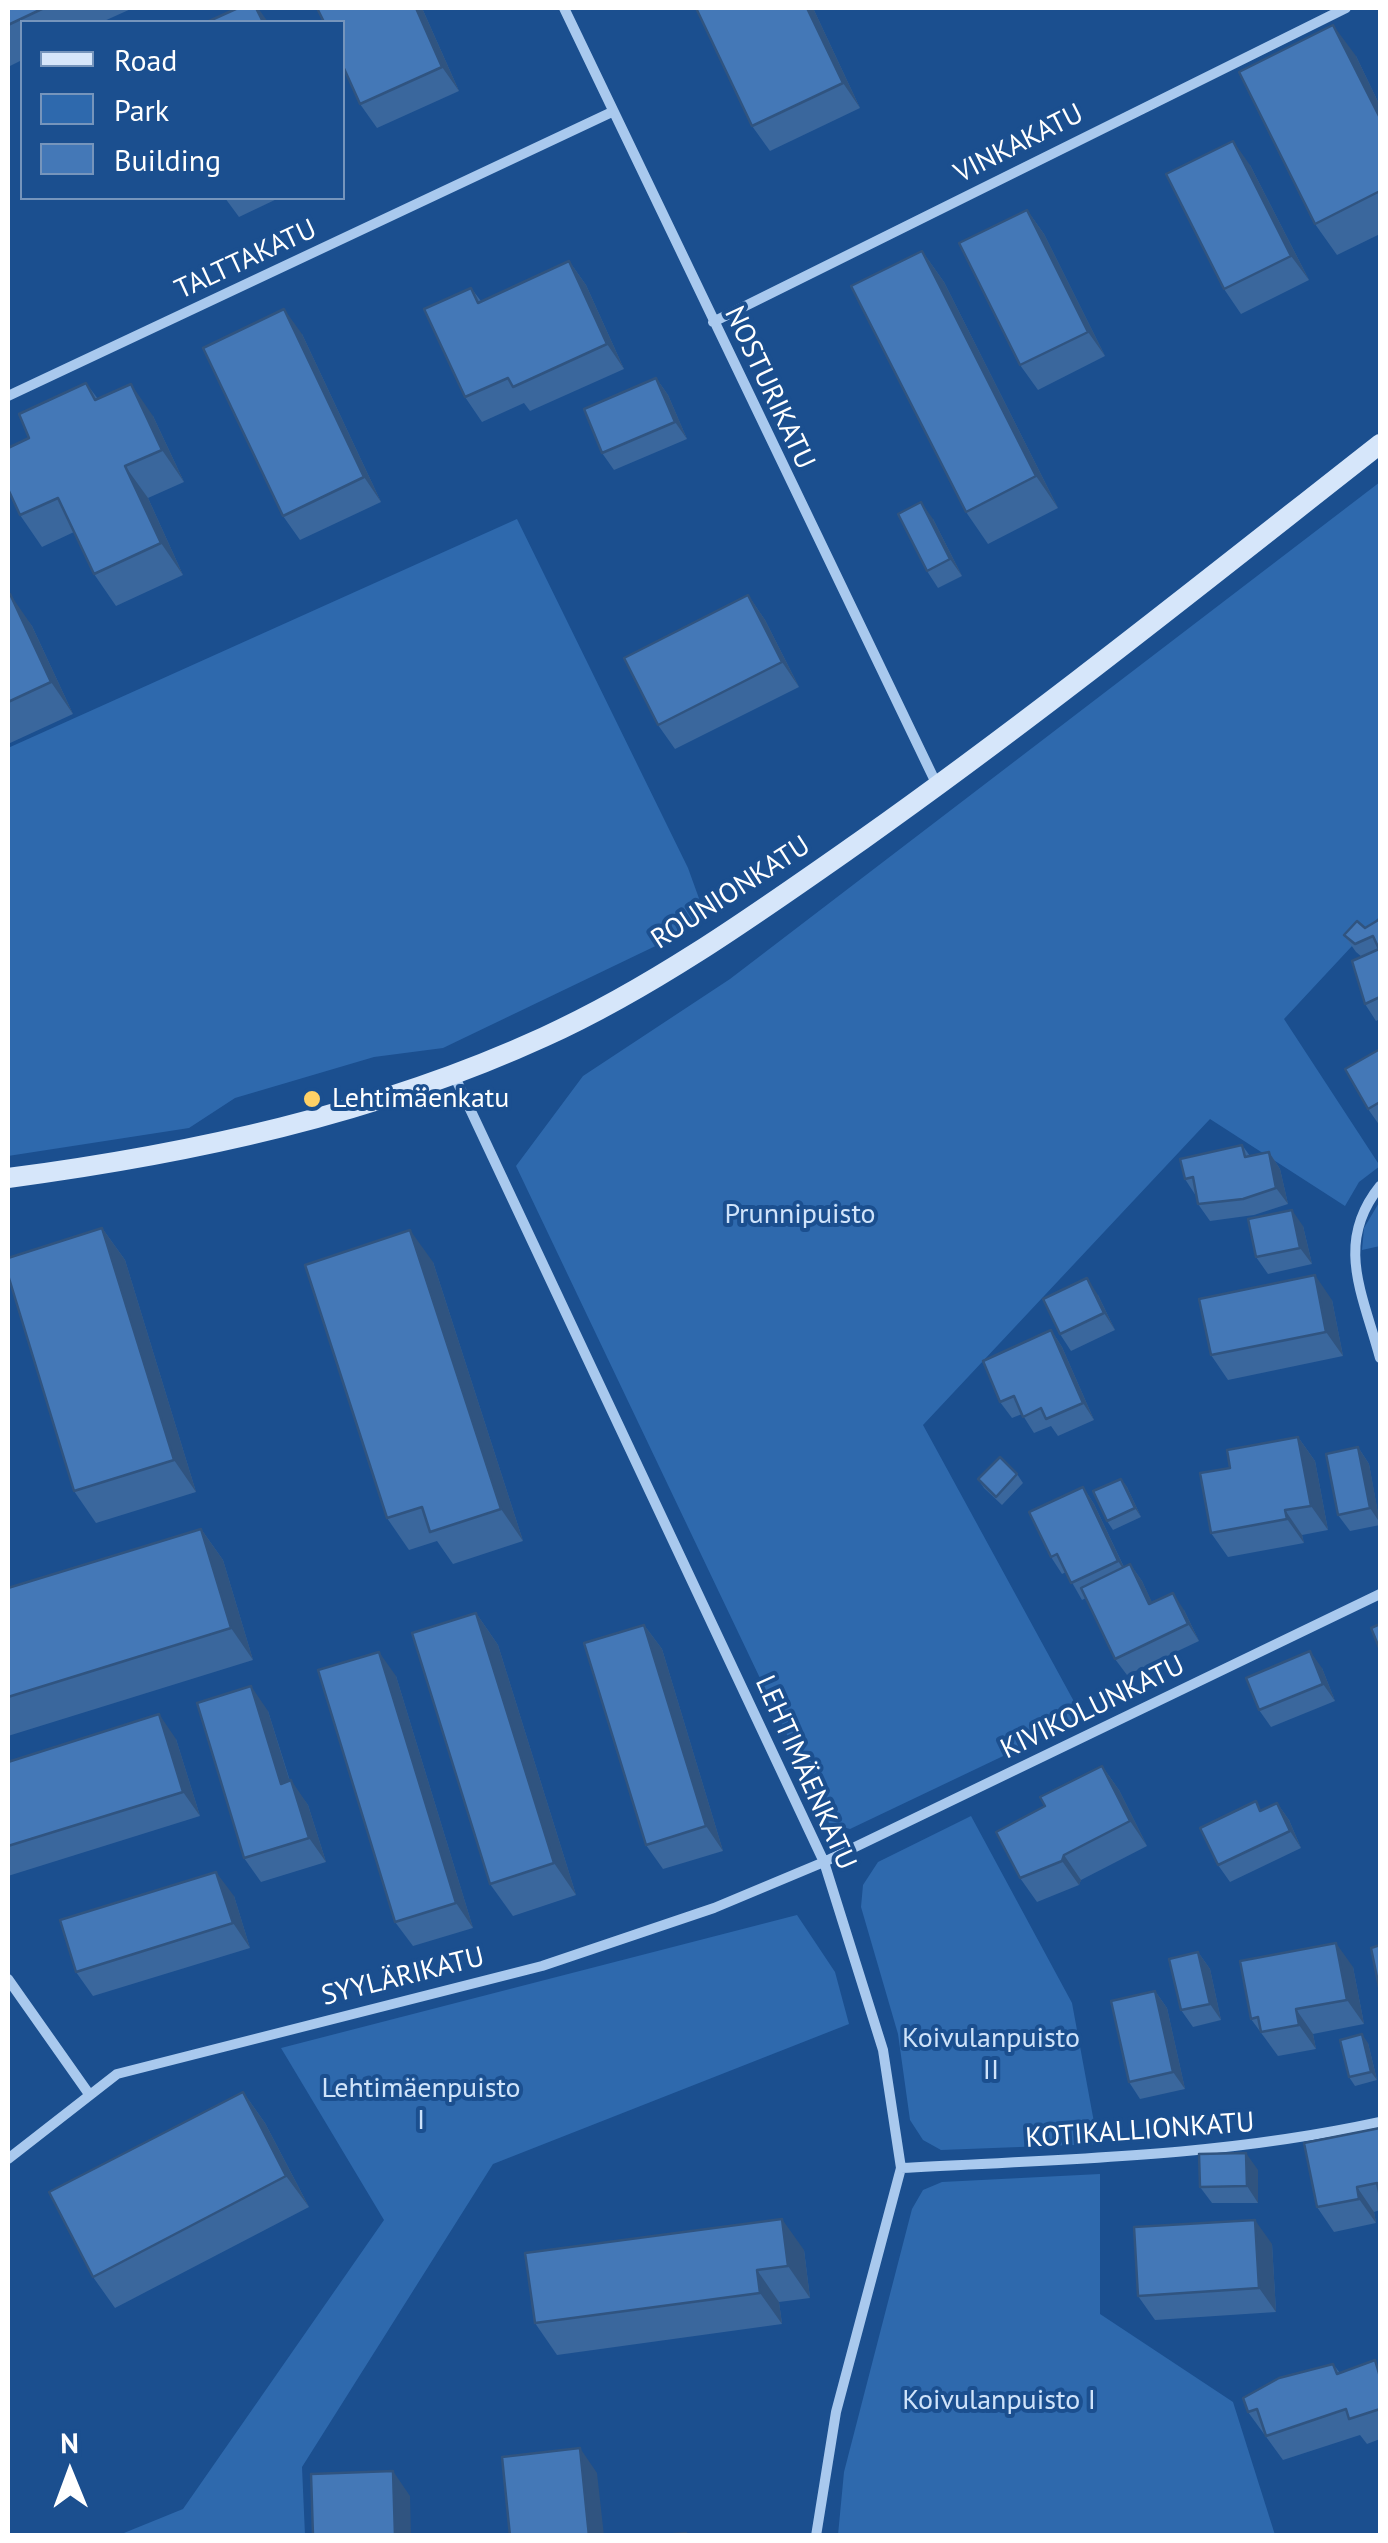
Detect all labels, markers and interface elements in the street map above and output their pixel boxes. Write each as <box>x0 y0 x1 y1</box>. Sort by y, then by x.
legend <box>20 20 345 200</box>
text: Road <box>114 40 178 79</box>
text: Park <box>114 90 169 129</box>
street label: VINKAKATU <box>949 97 1089 191</box>
text: Building <box>114 140 221 179</box>
street label: TALTTAKATU <box>170 213 322 307</box>
street label: NOSTURIKATU <box>717 301 821 475</box>
street label: ROUNIONKATU <box>645 829 817 957</box>
place label: Lehtimäenkatu <box>332 1082 509 1116</box>
marker: Lehtimäenkatu <box>301 1088 323 1110</box>
park label: Prunnipuisto <box>724 1198 876 1232</box>
street label: KIVIKOLUNKATU <box>996 1649 1190 1767</box>
street label: LEHTIMÄENKATU <box>747 1671 863 1875</box>
street label: SYYLÄRIKATU <box>318 1941 488 2013</box>
park label: Koivulanpuisto II <box>902 2022 1080 2088</box>
park label: Lehtimäenpuisto I <box>321 2072 521 2138</box>
street label: KOTIKALLIONKATU <box>1024 2106 1256 2156</box>
park label: Koivulanpuisto I <box>902 2384 1096 2418</box>
north arrow <box>20 2423 120 2523</box>
text: N <box>60 2424 79 2461</box>

